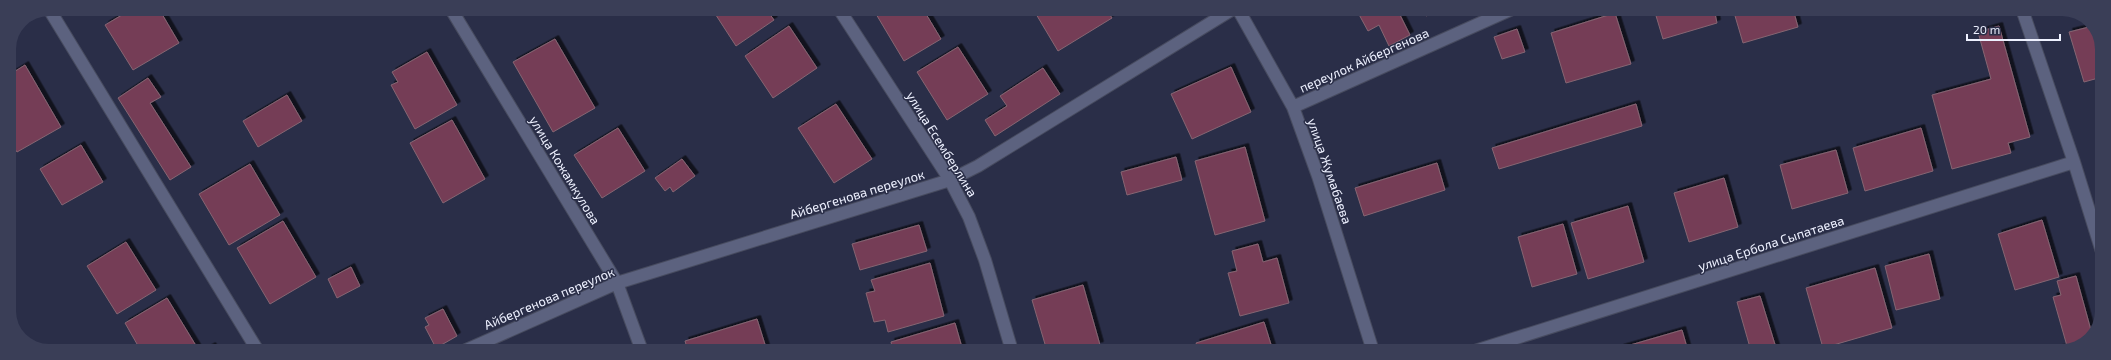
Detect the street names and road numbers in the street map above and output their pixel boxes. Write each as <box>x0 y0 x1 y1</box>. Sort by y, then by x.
street label: переулок Айбергенова <box>1297 24 1431 96</box>
street label: улица Есемберлина <box>903 88 981 200</box>
street label: улица Кожамкулова <box>526 113 604 227</box>
street label: улица Жумабаева <box>1304 116 1356 226</box>
street label: Айбергенова переулок <box>788 166 926 222</box>
street label: улица Ербола Сыпатаева <box>1696 212 1846 274</box>
street label: Айбергенова переулок <box>481 263 617 333</box>

